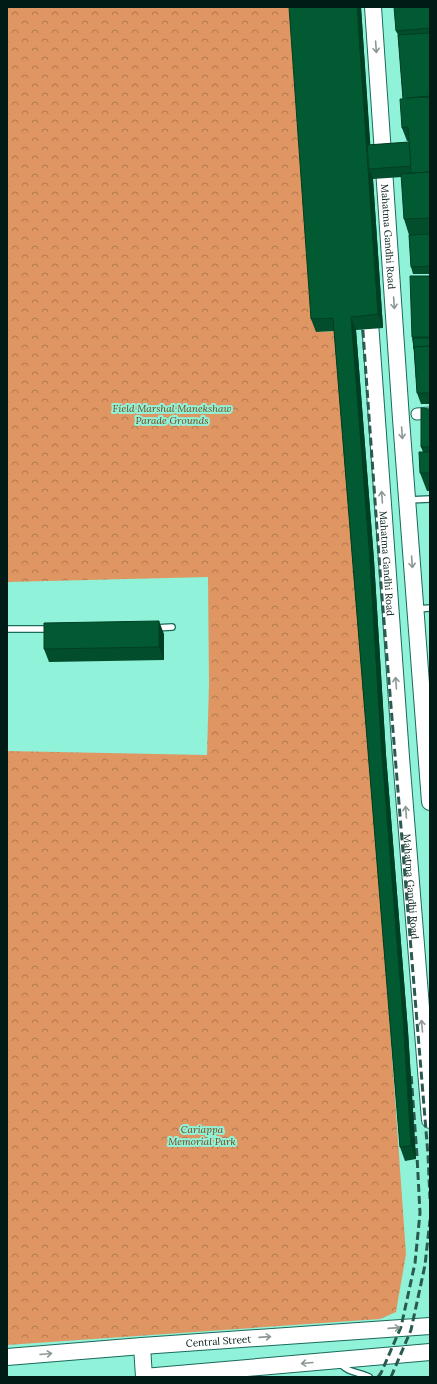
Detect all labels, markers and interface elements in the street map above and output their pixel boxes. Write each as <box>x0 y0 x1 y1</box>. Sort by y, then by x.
one-way arrow <box>373 40 380 53</box>
street label: Mahatma Gandhi Road <box>379 183 399 290</box>
one-way arrow <box>390 296 397 309</box>
park label: Field Marshal Manekshaw Parade Grounds <box>113 402 231 427</box>
one-way arrow <box>399 426 406 439</box>
one-way arrow <box>379 491 386 504</box>
street label: Mahatma Gandhi Road <box>377 510 397 617</box>
one-way arrow <box>409 555 416 568</box>
one-way arrow <box>392 677 399 690</box>
one-way arrow <box>402 806 409 819</box>
street label: Mahatma Gandhi Road <box>401 833 422 940</box>
one-way arrow <box>419 1020 426 1033</box>
park label: Cariappa Memorial Park <box>168 1123 236 1148</box>
one-way arrow <box>387 1324 400 1331</box>
street label: Central Street <box>185 1332 252 1349</box>
one-way arrow <box>258 1334 271 1341</box>
one-way arrow <box>39 1350 52 1358</box>
one-way arrow <box>301 1360 314 1367</box>

